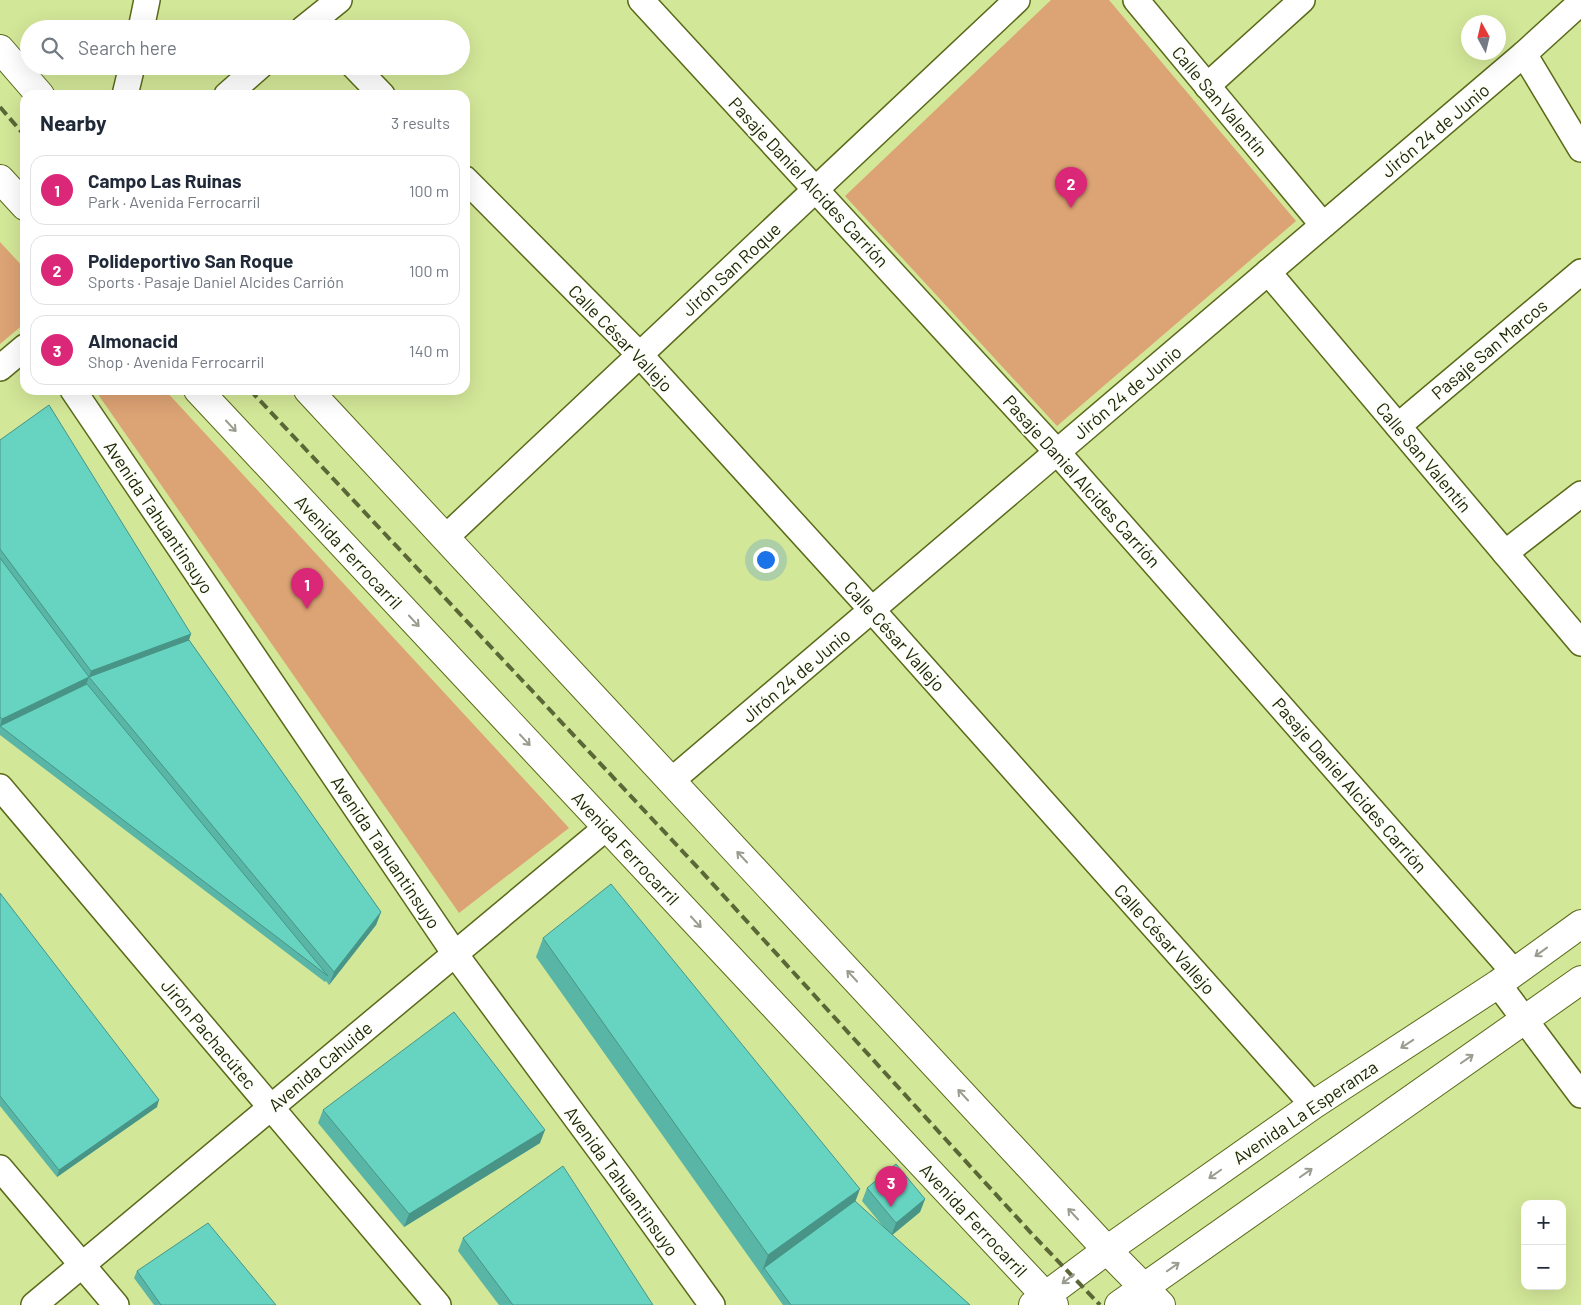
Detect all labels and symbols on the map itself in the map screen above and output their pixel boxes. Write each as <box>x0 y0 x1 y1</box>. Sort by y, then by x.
north arrow <box>1461 15 1506 60</box>
street label: Calle San Valentín <box>1168 41 1272 161</box>
street label: Jirón 24 de Junio <box>1376 78 1494 182</box>
street label: Pasaje Daniel Alcides Carrión <box>724 92 894 272</box>
pin: 2 <box>1055 167 1087 208</box>
street label: Jirón San Roque <box>677 218 785 320</box>
street label: Calle César Vallejo <box>564 280 678 396</box>
street label: Pasaje San Marcos <box>1427 294 1551 404</box>
street label: Jirón 24 de Junio <box>1068 340 1186 444</box>
street label: Pasaje Daniel Alcides Carrión <box>999 390 1165 572</box>
street label: Calle San Valentín <box>1372 397 1476 517</box>
one-way arrow <box>225 419 237 432</box>
street label: Avenida Tahuantinsuyo <box>100 436 218 598</box>
street label: Avenida Ferrocarril <box>291 491 407 613</box>
your location <box>753 547 779 573</box>
pin: 1 <box>291 568 323 609</box>
street label: Calle César Vallejo <box>840 576 950 696</box>
one-way arrow <box>408 614 420 627</box>
street label: Jirón 24 de Junio <box>737 623 855 727</box>
street label: Pasaje Daniel Alcides Carrión <box>1268 693 1432 877</box>
one-way arrow <box>519 733 531 746</box>
street label: Avenida Tahuantinsuyo <box>327 771 445 933</box>
street label: Avenida Ferrocarril <box>568 787 684 909</box>
one-way arrow <box>736 850 747 863</box>
street label: Calle César Vallejo <box>1110 879 1220 999</box>
one-way arrow <box>690 916 702 928</box>
one-way arrow <box>1534 947 1548 957</box>
one-way arrow <box>846 969 858 982</box>
street label: Jirón Pachacútec <box>157 975 261 1093</box>
street label: Avenida Cahuide <box>264 1016 376 1116</box>
one-way arrow <box>1400 1039 1414 1049</box>
one-way arrow <box>1460 1054 1474 1064</box>
street label: Avenida La Esperanza <box>1228 1055 1382 1169</box>
one-way arrow <box>957 1088 969 1101</box>
street label: Avenida Tahuantinsuyo <box>560 1102 684 1260</box>
street label: Avenida Ferrocarril <box>916 1159 1032 1281</box>
pin: 3 <box>875 1166 907 1207</box>
one-way arrow <box>1299 1168 1313 1178</box>
one-way arrow <box>1208 1169 1222 1179</box>
one-way arrow <box>1067 1207 1079 1220</box>
one-way arrow <box>1166 1262 1180 1272</box>
one-way arrow <box>1062 1273 1075 1284</box>

